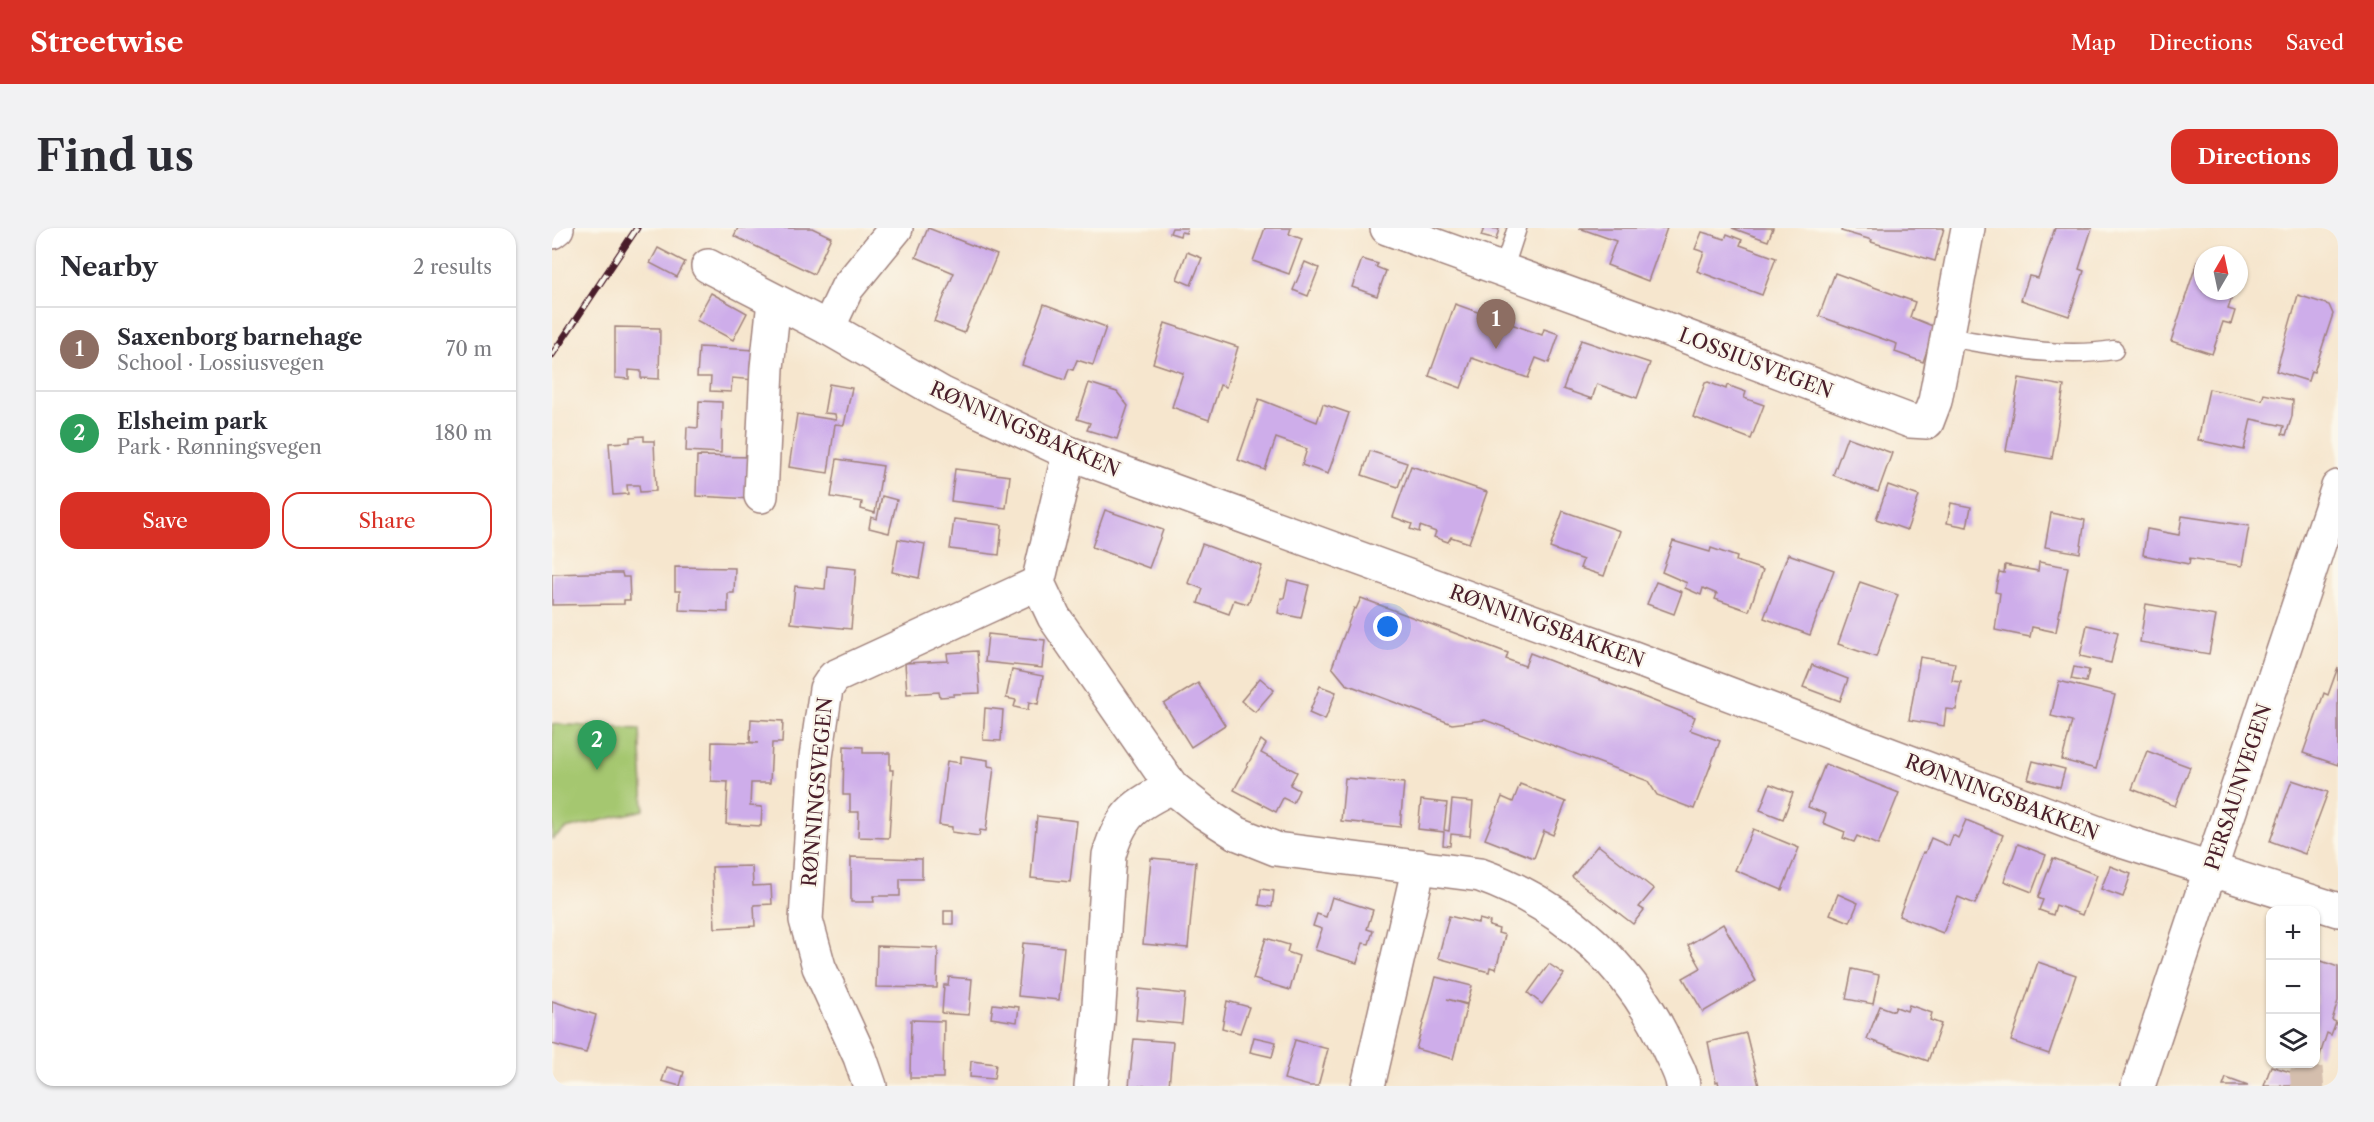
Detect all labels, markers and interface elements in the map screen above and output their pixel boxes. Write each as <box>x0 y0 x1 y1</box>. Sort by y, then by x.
text: Streetwise <box>30 25 184 59</box>
text: Map <box>2071 30 2116 55</box>
text: Directions <box>2149 30 2253 55</box>
text: Saved <box>2286 30 2344 55</box>
button: Directions <box>2171 129 2338 184</box>
text: Find us <box>36 130 194 182</box>
north arrow <box>2194 246 2248 300</box>
text: Nearby <box>60 251 158 283</box>
text: 2 results <box>413 255 492 279</box>
pin: 1 <box>1476 300 1516 349</box>
street label: LOSSIUSVEGEN <box>1676 323 1836 403</box>
text: Saxenborg barnehage <box>117 324 362 351</box>
text: 1 <box>75 337 84 361</box>
text: 70 m <box>446 337 492 361</box>
text: School · Lossiusvegen <box>117 351 324 375</box>
street label: RØNNINGSBAKKEN <box>926 376 1124 482</box>
text: Elsheim park <box>117 408 267 435</box>
text: 2 <box>74 421 85 445</box>
text: 180 m <box>435 421 492 445</box>
text: Park · Rønningsvegen <box>117 435 322 459</box>
button: Save <box>60 492 270 549</box>
button: Share <box>282 492 492 549</box>
street label: RØNNINGSBAKKEN <box>1446 580 1648 672</box>
your location <box>1373 612 1402 641</box>
street label: RØNNINGSVEGEN <box>797 696 837 888</box>
street label: PERSAUNVEGEN <box>2200 701 2276 873</box>
pin: 2 <box>578 720 616 770</box>
street label: RØNNINGSBAKKEN <box>1902 749 2102 845</box>
map controls <box>2266 906 2320 1068</box>
button: + <box>2266 906 2320 960</box>
button: − <box>2266 960 2320 1014</box>
button: layers <box>2266 1014 2320 1068</box>

